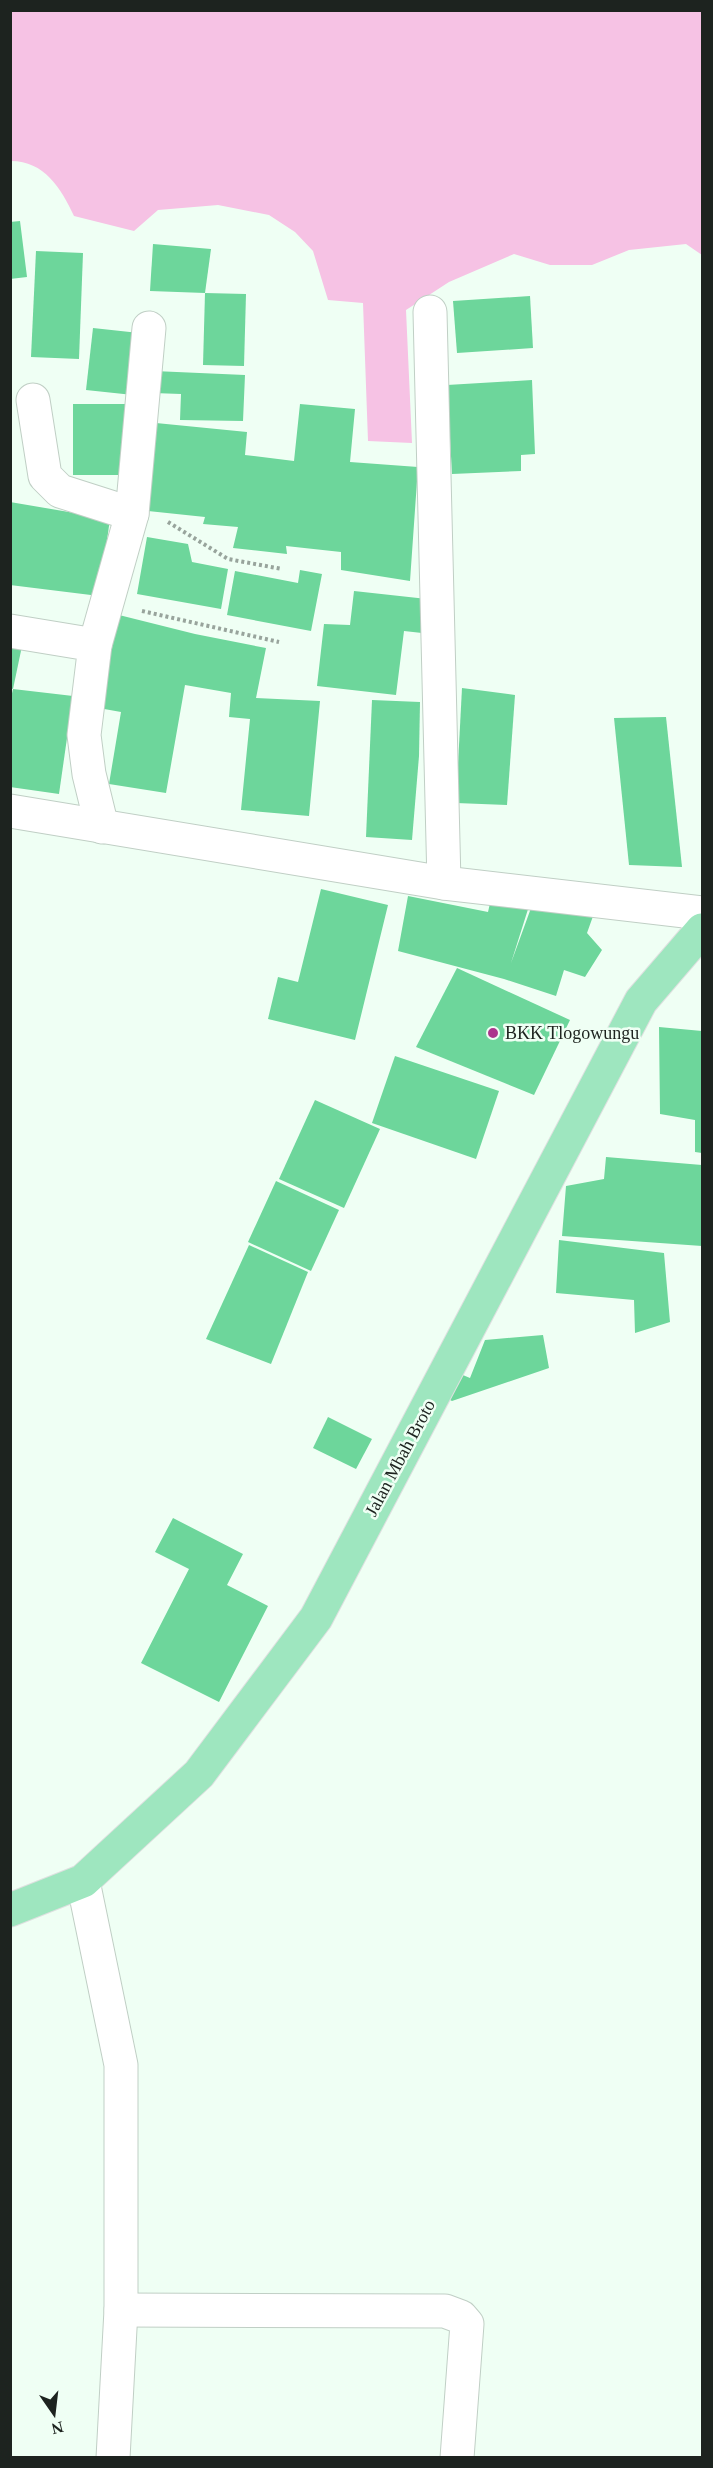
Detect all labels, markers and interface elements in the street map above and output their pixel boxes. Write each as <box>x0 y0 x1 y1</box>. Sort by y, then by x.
place label: BKK Tlogowungu <box>505 1023 639 1043</box>
marker: BKK Tlogowungu <box>486 1026 500 1040</box>
street label: Jalan Mbah Broto <box>361 1396 439 1520</box>
north arrow <box>24 2384 84 2444</box>
text: N <box>49 2418 65 2438</box>

